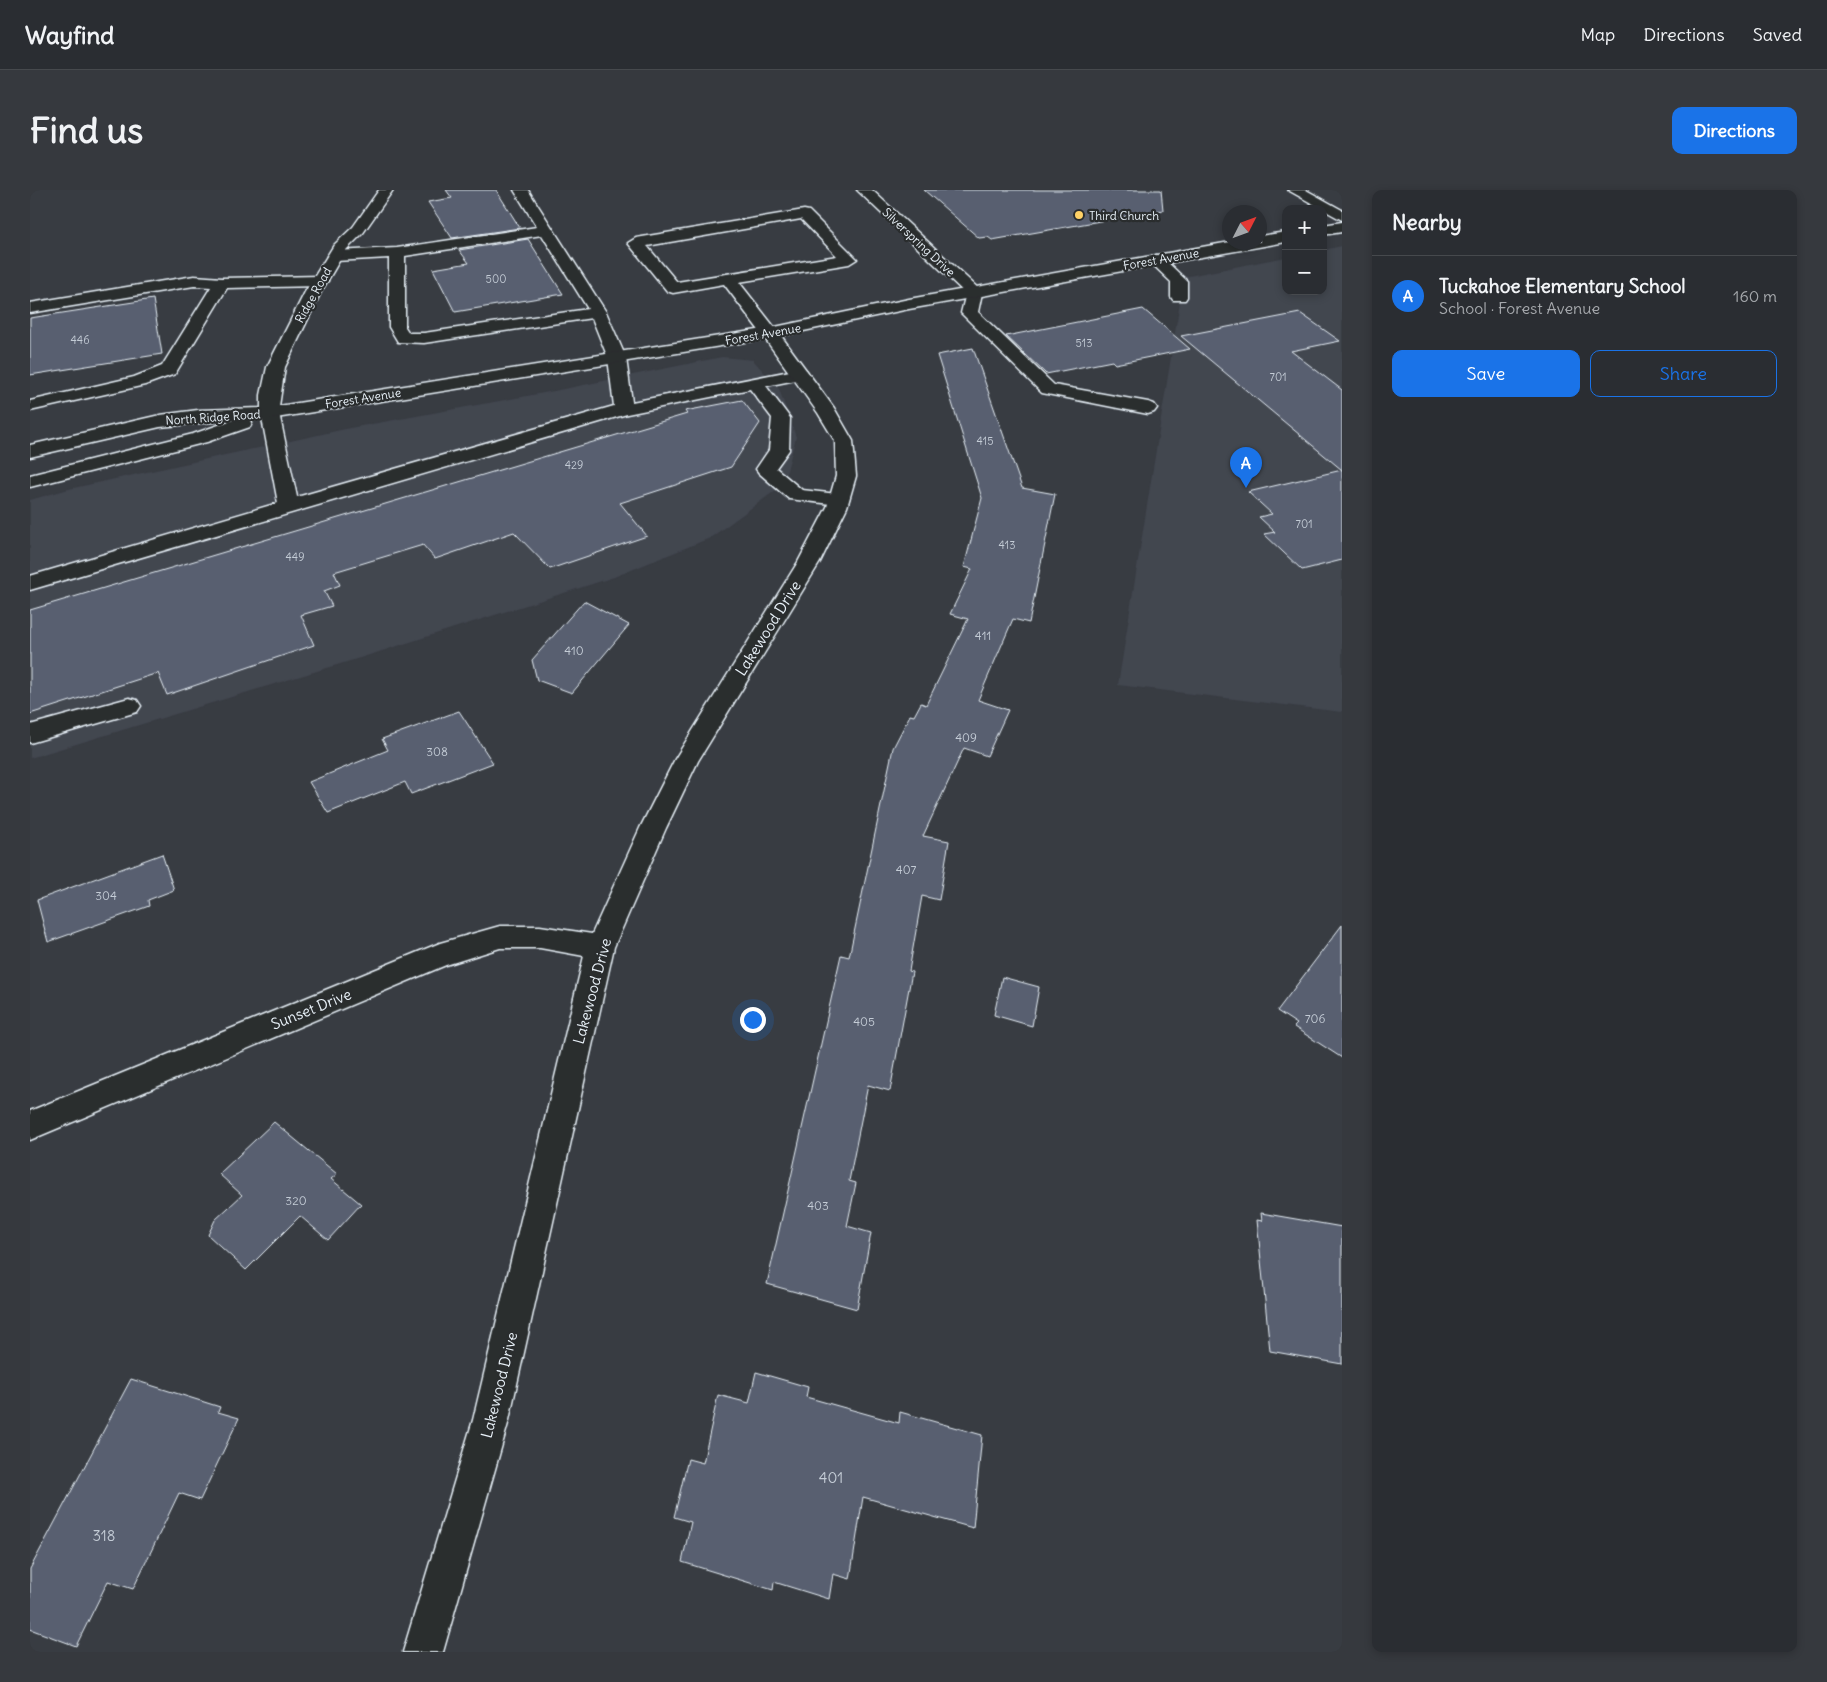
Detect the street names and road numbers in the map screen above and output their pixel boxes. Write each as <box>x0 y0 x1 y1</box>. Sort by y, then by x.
street label: Silverspring Drive <box>880 204 958 280</box>
street label: Forest Avenue <box>1122 245 1200 273</box>
street label: Ridge Road <box>292 264 334 326</box>
street label: Forest Avenue <box>724 320 802 348</box>
street label: Forest Avenue <box>324 385 402 411</box>
street label: North Ridge Road <box>165 406 261 428</box>
street label: Lakewood Drive <box>731 577 805 679</box>
street label: Lakewood Drive <box>569 936 615 1046</box>
street label: Sunset Drive <box>268 984 354 1034</box>
street label: Lakewood Drive <box>477 1330 521 1440</box>

